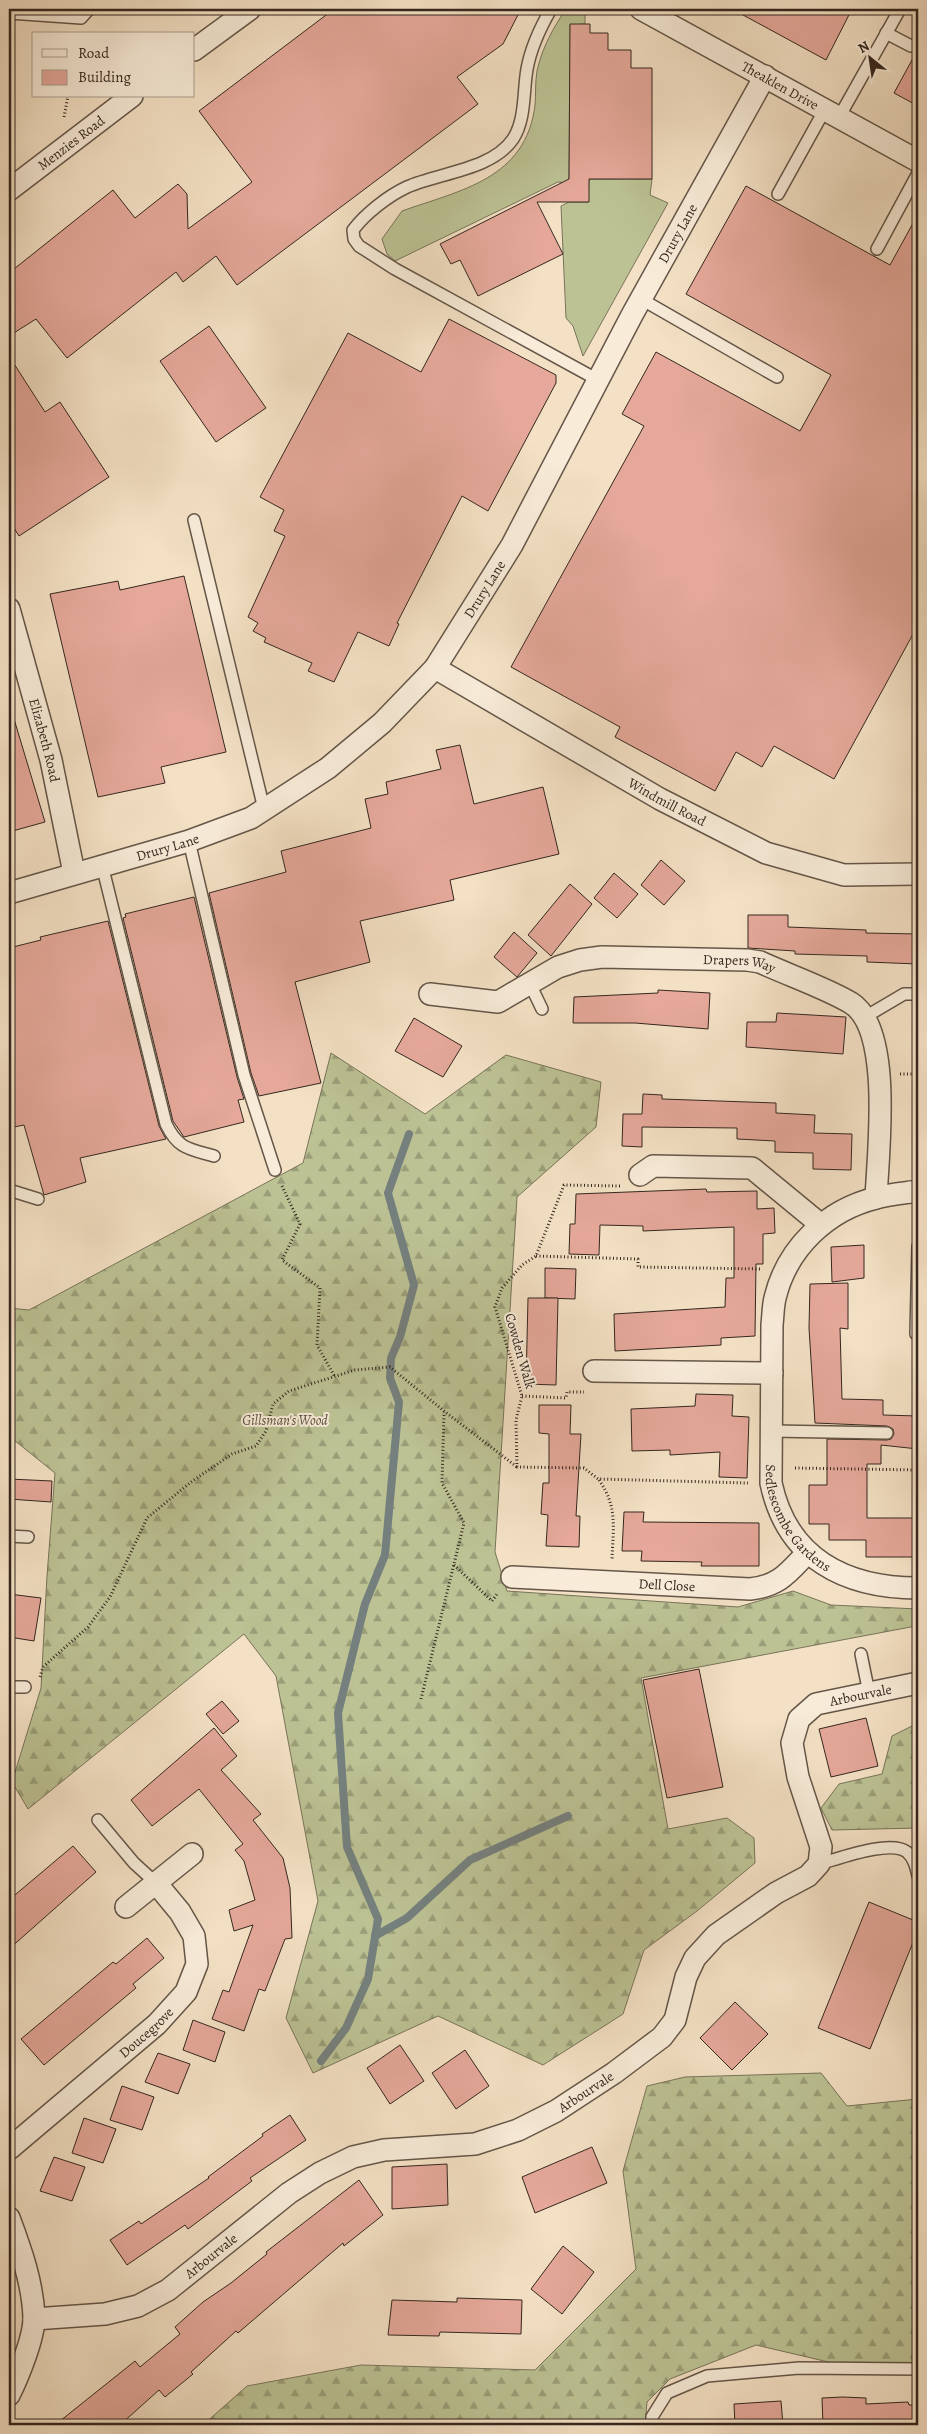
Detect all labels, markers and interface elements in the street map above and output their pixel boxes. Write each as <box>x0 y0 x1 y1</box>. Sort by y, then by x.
legend <box>32 32 195 98</box>
north arrow <box>844 32 894 82</box>
text: N <box>855 36 873 58</box>
text: Road <box>78 43 110 63</box>
street label: Theaklen Drive <box>738 57 822 114</box>
text: Building <box>78 67 131 87</box>
street label: Menzies Road <box>33 111 109 174</box>
street label: Drury Lane <box>653 200 702 266</box>
street label: Drury Lane <box>459 557 510 622</box>
street label: Elizabeth Road <box>25 696 65 784</box>
street label: Windmill Road <box>624 772 710 831</box>
street label: Drury Lane <box>134 829 202 865</box>
street label: Drapers Way <box>703 950 779 978</box>
street label: Cowden Walk <box>500 1311 540 1391</box>
park label: Gillsman's Wood <box>242 1411 328 1430</box>
street label: Sedlescombe Gardens <box>761 1464 835 1576</box>
street label: Dell Close <box>638 1574 696 1596</box>
street label: Arbourvale <box>827 1679 893 1711</box>
street label: Doucegrove <box>115 2003 178 2062</box>
street label: Arbourvale <box>553 2066 617 2117</box>
street label: Arbourvale <box>180 2229 241 2283</box>

